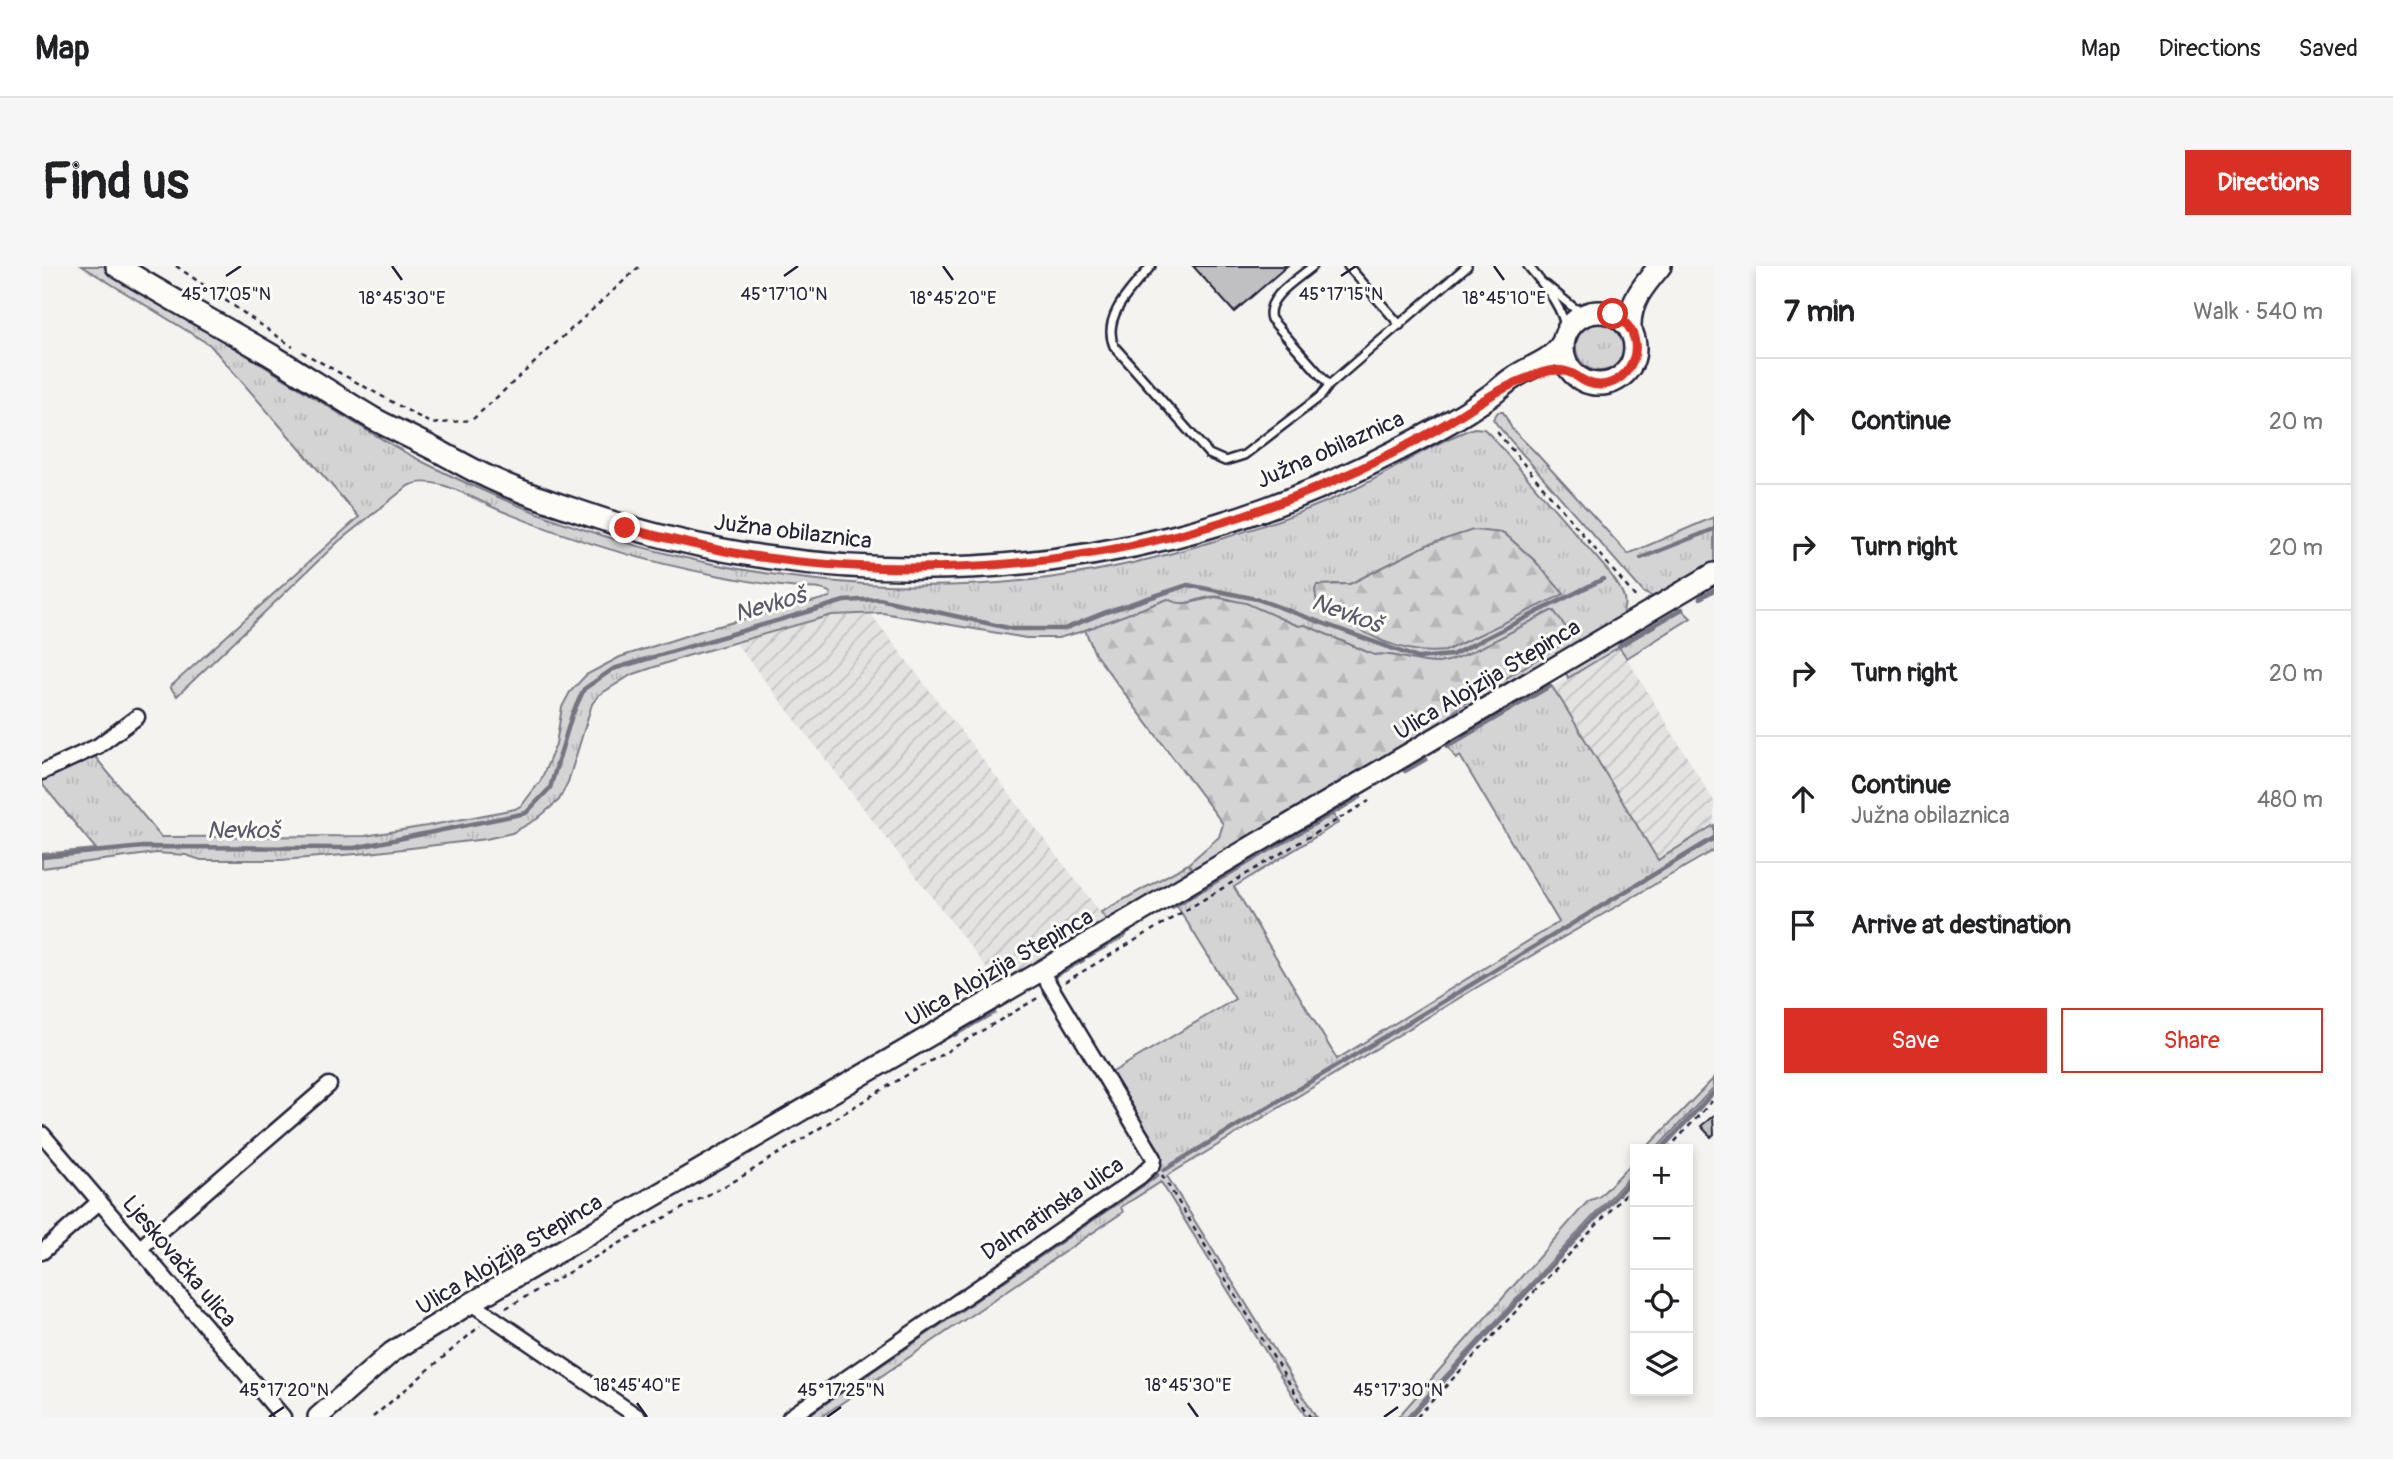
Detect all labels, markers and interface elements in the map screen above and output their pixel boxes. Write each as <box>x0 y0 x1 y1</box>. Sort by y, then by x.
text: Map <box>35 28 90 69</box>
text: Map <box>2081 34 2121 63</box>
text: Directions <box>2159 34 2260 63</box>
text: Saved <box>2298 34 2358 63</box>
button: Directions <box>2185 150 2351 215</box>
text: Find us <box>42 152 189 213</box>
text: 45°17'05"N <box>181 283 271 306</box>
text: 45°17'10"N <box>740 283 828 306</box>
text: 45°17'15"N <box>1299 283 1383 306</box>
text: 18°45'30"E <box>359 287 445 310</box>
text: 18°45'20"E <box>910 287 996 310</box>
text: 18°45'10"E <box>1462 287 1546 310</box>
text: 7 min <box>1784 293 1855 330</box>
text: Walk · 540 m <box>2193 297 2323 326</box>
route start <box>1597 298 1628 329</box>
icon: ahead <box>1784 402 1822 440</box>
street label: Južna obilaznica <box>1252 404 1409 495</box>
text: Continue <box>1851 405 1951 437</box>
text: 20 m <box>2269 407 2323 436</box>
street label: Južna obilaznica <box>712 507 873 556</box>
route end <box>609 512 640 543</box>
icon: right <box>1784 528 1822 566</box>
text: Turn right <box>1851 531 1957 563</box>
text: 20 m <box>2269 533 2323 562</box>
water label: Nevkoš <box>731 580 812 628</box>
water label: Nevkoš <box>1308 587 1389 641</box>
street label: Ulica Alojzija Stepinca <box>1389 612 1586 746</box>
icon: right <box>1784 654 1822 692</box>
text: Turn right <box>1851 657 1957 689</box>
text: 20 m <box>2269 659 2323 688</box>
text: Continue <box>1851 769 1951 801</box>
icon: ahead <box>1784 780 1822 818</box>
text: 480 m <box>2257 785 2323 814</box>
text: Južna obilaznica <box>1851 801 2010 830</box>
water label: Nevkoš <box>207 816 283 845</box>
street label: Ulica Alojzija Stepinca <box>900 902 1098 1033</box>
icon: arrive <box>1784 906 1822 944</box>
text: Arrive at destination <box>1851 909 2071 941</box>
button: Save <box>1784 1008 2047 1073</box>
button: Share <box>2061 1008 2323 1073</box>
map controls <box>1630 1144 1693 1396</box>
button: + <box>1630 1144 1693 1207</box>
street label: Dalmatinska ulica <box>975 1150 1129 1267</box>
street label: Ulica Alojzija Stepinca <box>411 1187 608 1321</box>
street label: Ljeskovačka ulica <box>116 1189 243 1333</box>
button: − <box>1630 1207 1693 1270</box>
button: locate <box>1630 1270 1693 1333</box>
button: layers <box>1630 1333 1693 1396</box>
text: 18°45'40"E <box>593 1374 681 1397</box>
text: 18°45'30"E <box>1145 1374 1231 1397</box>
text: 45°17'20"N <box>239 1379 329 1402</box>
text: 45°17'25"N <box>797 1379 885 1402</box>
text: 45°17'30"N <box>1353 1379 1443 1402</box>

